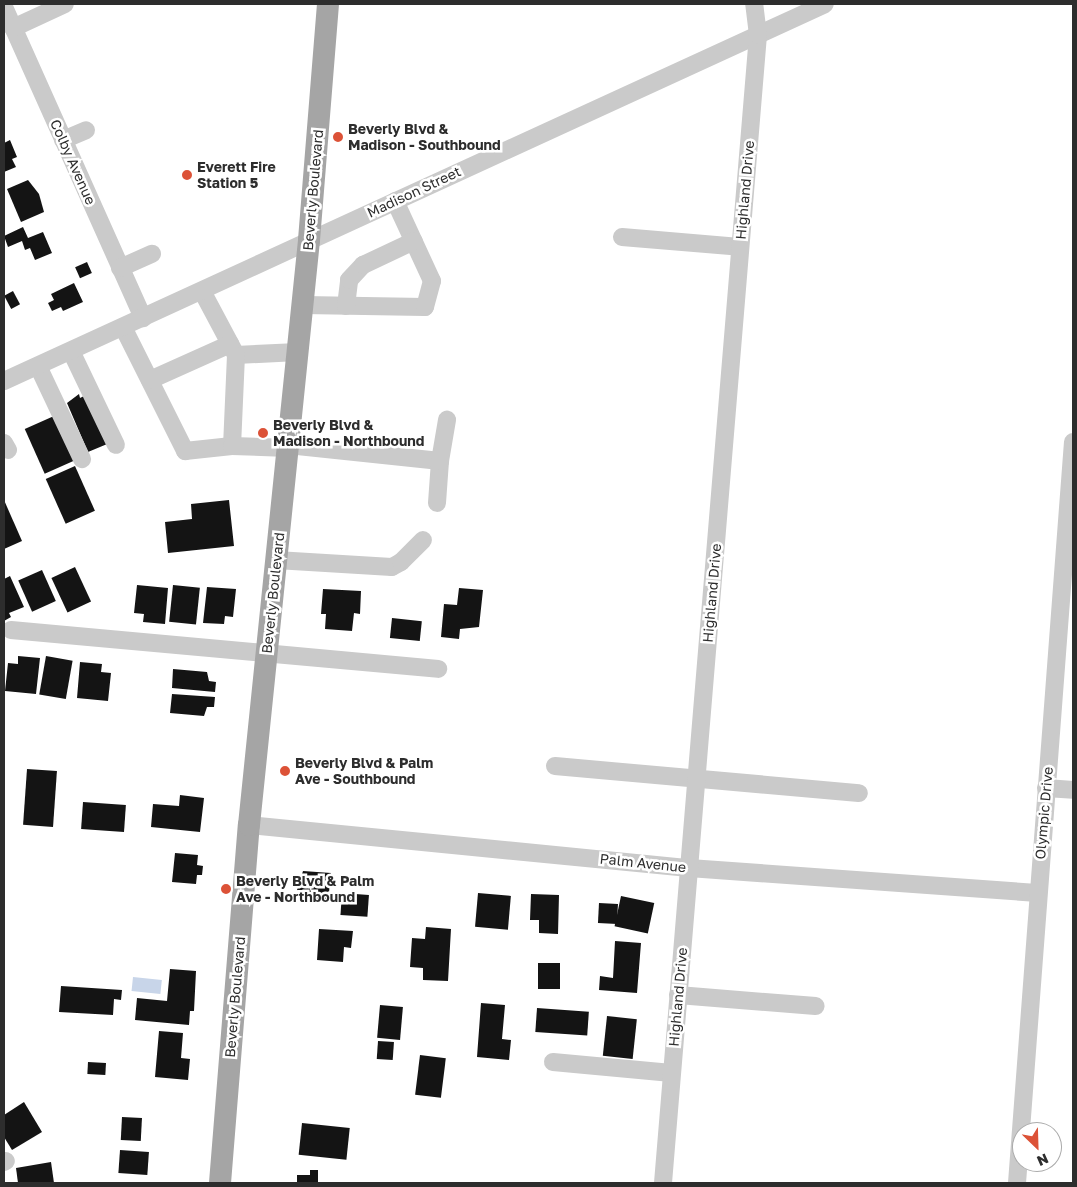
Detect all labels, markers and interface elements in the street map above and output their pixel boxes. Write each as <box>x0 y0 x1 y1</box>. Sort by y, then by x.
street label: Colby Avenue <box>47 117 99 207</box>
place label: Beverly Blvd & Madison - Southbound <box>348 121 501 154</box>
street label: Beverly Boulevard <box>299 129 327 251</box>
marker: Beverly Blvd & Madison - Southbound <box>332 131 344 143</box>
street label: Highland Drive <box>732 140 758 240</box>
place label: Everett Fire Station 5 <box>197 159 276 192</box>
street label: Madison Street <box>364 163 464 221</box>
marker: Everett Fire Station 5 <box>181 169 193 181</box>
place label: Beverly Blvd & Madison - Northbound <box>273 417 424 450</box>
marker: Beverly Blvd & Madison - Northbound <box>257 427 269 439</box>
street label: Beverly Boulevard <box>258 532 288 654</box>
street label: Highland Drive <box>699 543 725 643</box>
place label: Beverly Blvd & Palm Ave - Southbound <box>295 755 433 788</box>
marker: Beverly Blvd & Palm Ave - Southbound <box>279 765 291 777</box>
street label: Olympic Drive <box>1032 766 1056 860</box>
street label: Palm Avenue <box>599 850 687 876</box>
place label: Beverly Blvd & Palm Ave - Northbound <box>236 873 374 906</box>
marker: Beverly Blvd & Palm Ave - Northbound <box>220 883 232 895</box>
street label: Beverly Boulevard <box>221 936 249 1058</box>
street label: Highland Drive <box>665 947 691 1047</box>
north arrow <box>1012 1122 1062 1172</box>
text: N <box>1035 1150 1051 1170</box>

